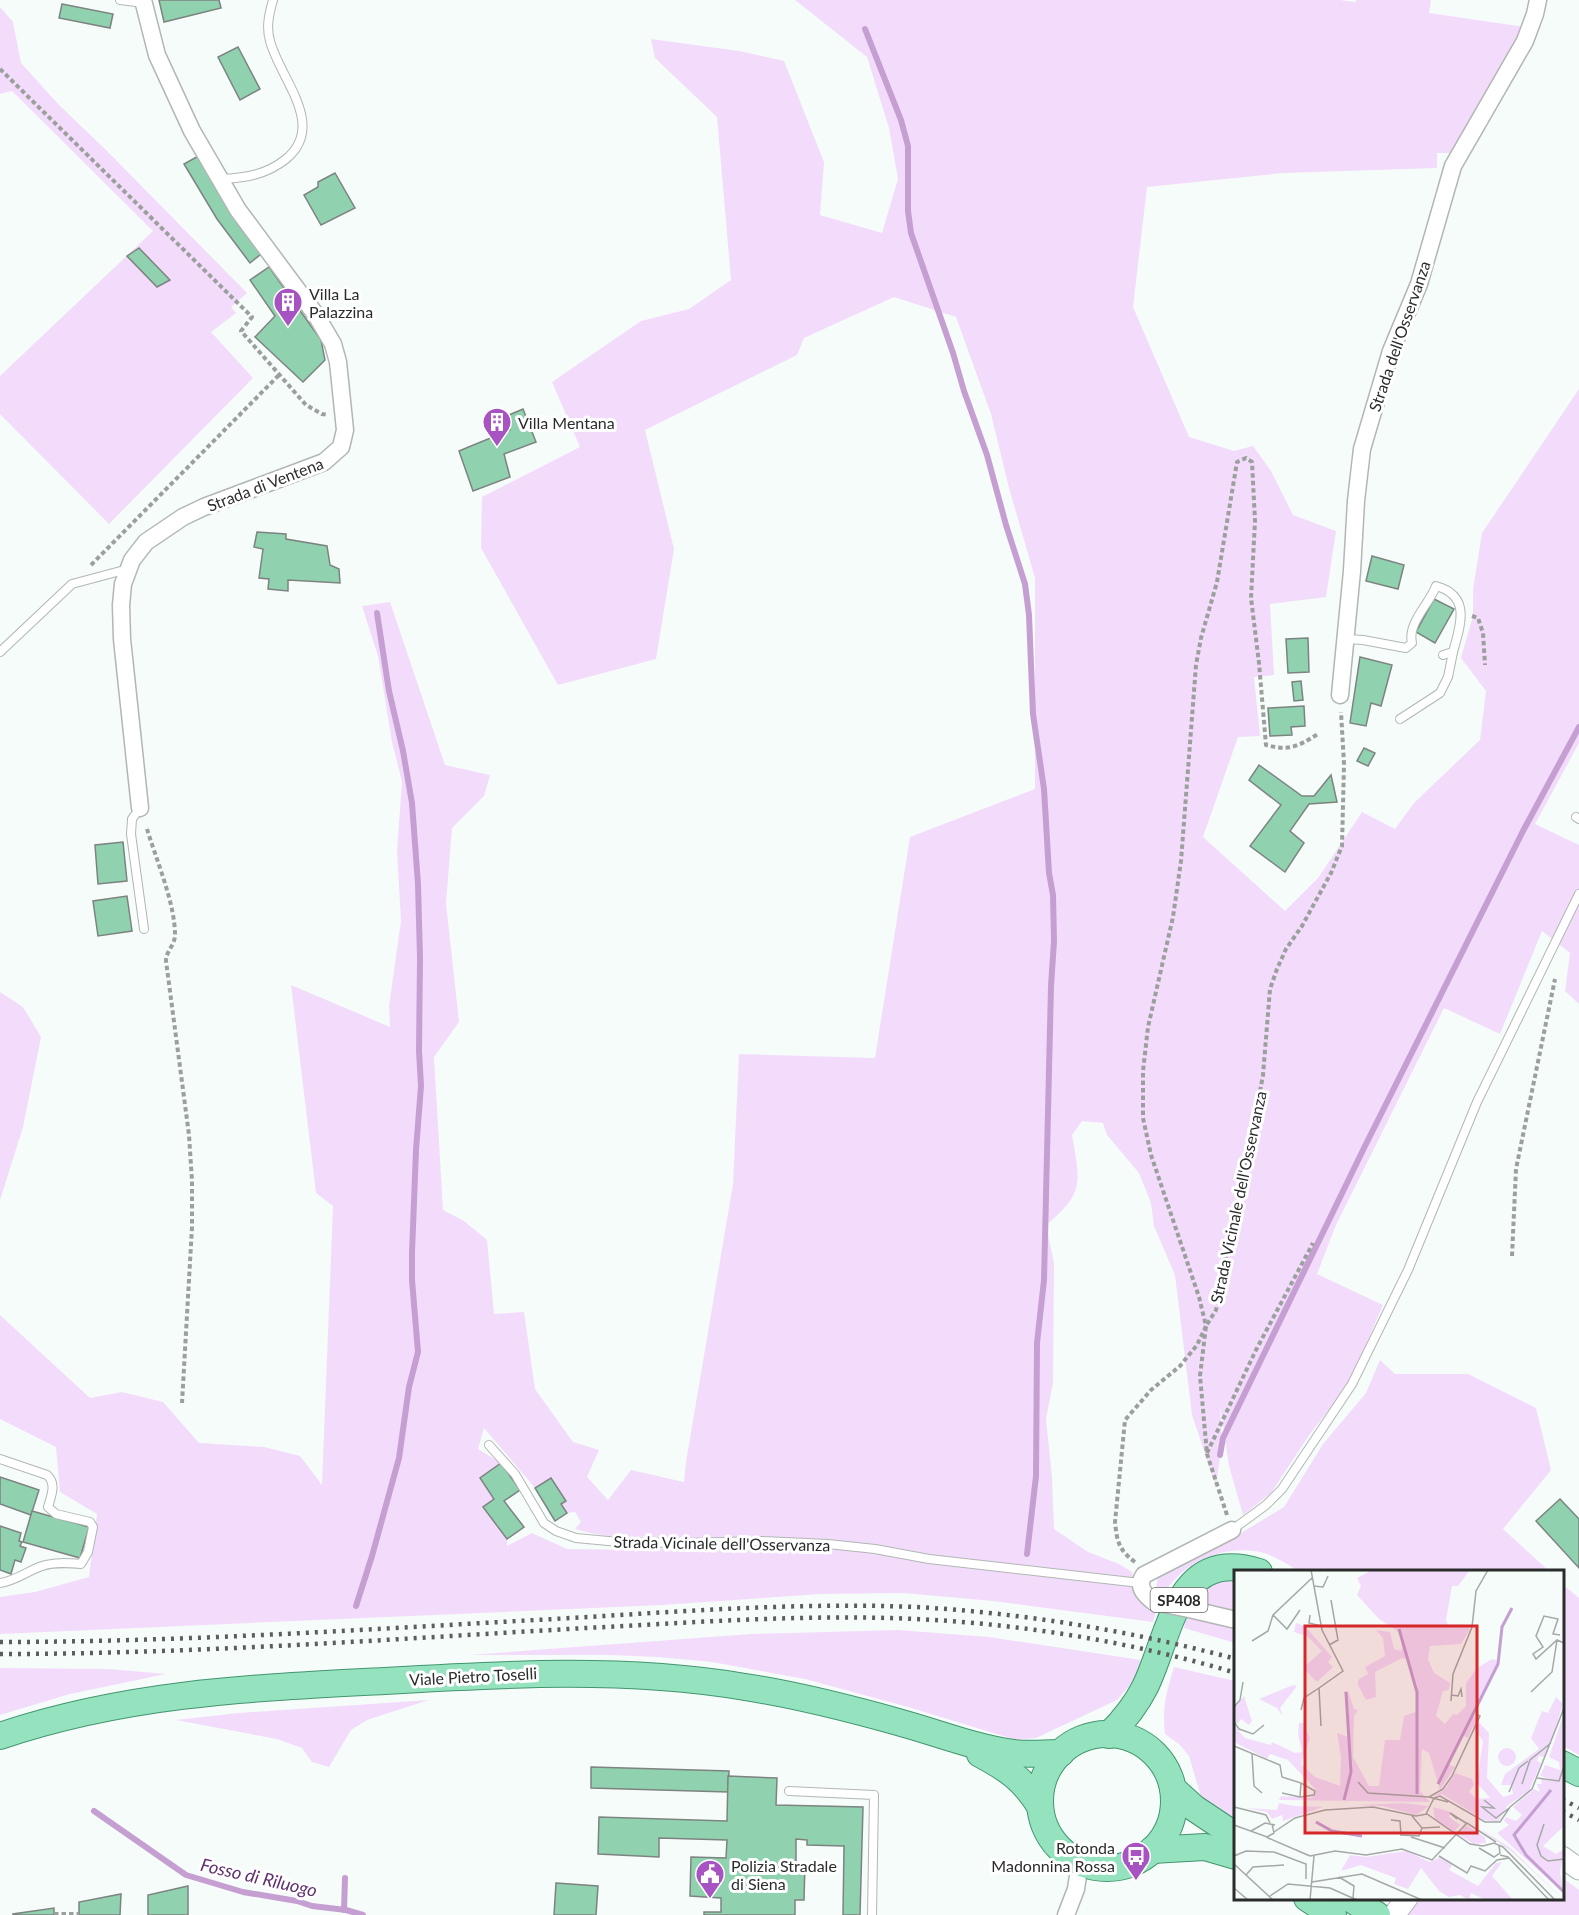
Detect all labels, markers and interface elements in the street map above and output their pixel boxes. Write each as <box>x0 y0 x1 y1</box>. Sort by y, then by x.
street label: Strada dell'Osservanza <box>1364 258 1434 414</box>
place label: Villa La Palazzina <box>309 284 373 321</box>
building icon: Villa La Palazzina <box>272 286 304 328</box>
building icon: Villa Mentana <box>481 406 513 448</box>
place label: Villa Mentana <box>518 413 615 432</box>
street label: Strada di Ventena <box>204 453 326 515</box>
street label: Strada Vicinale dell'Osservanza <box>1206 1089 1270 1305</box>
street label: Strada Vicinale dell'Osservanza <box>614 1532 830 1554</box>
inset map <box>1234 1570 1564 1900</box>
road number: SP408 <box>1150 1588 1208 1612</box>
street label: Viale Pietro Toselli <box>409 1663 537 1689</box>
place label: Rotonda Madonnina Rossa <box>991 1838 1115 1875</box>
bus stop icon: Rotonda Madonnina Rossa <box>1120 1840 1152 1882</box>
water label: Fosso di Riluogo <box>198 1853 320 1901</box>
place label: Polizia Stradale di Siena <box>731 1856 837 1893</box>
public building icon: Polizia Stradale di Siena <box>694 1858 726 1900</box>

